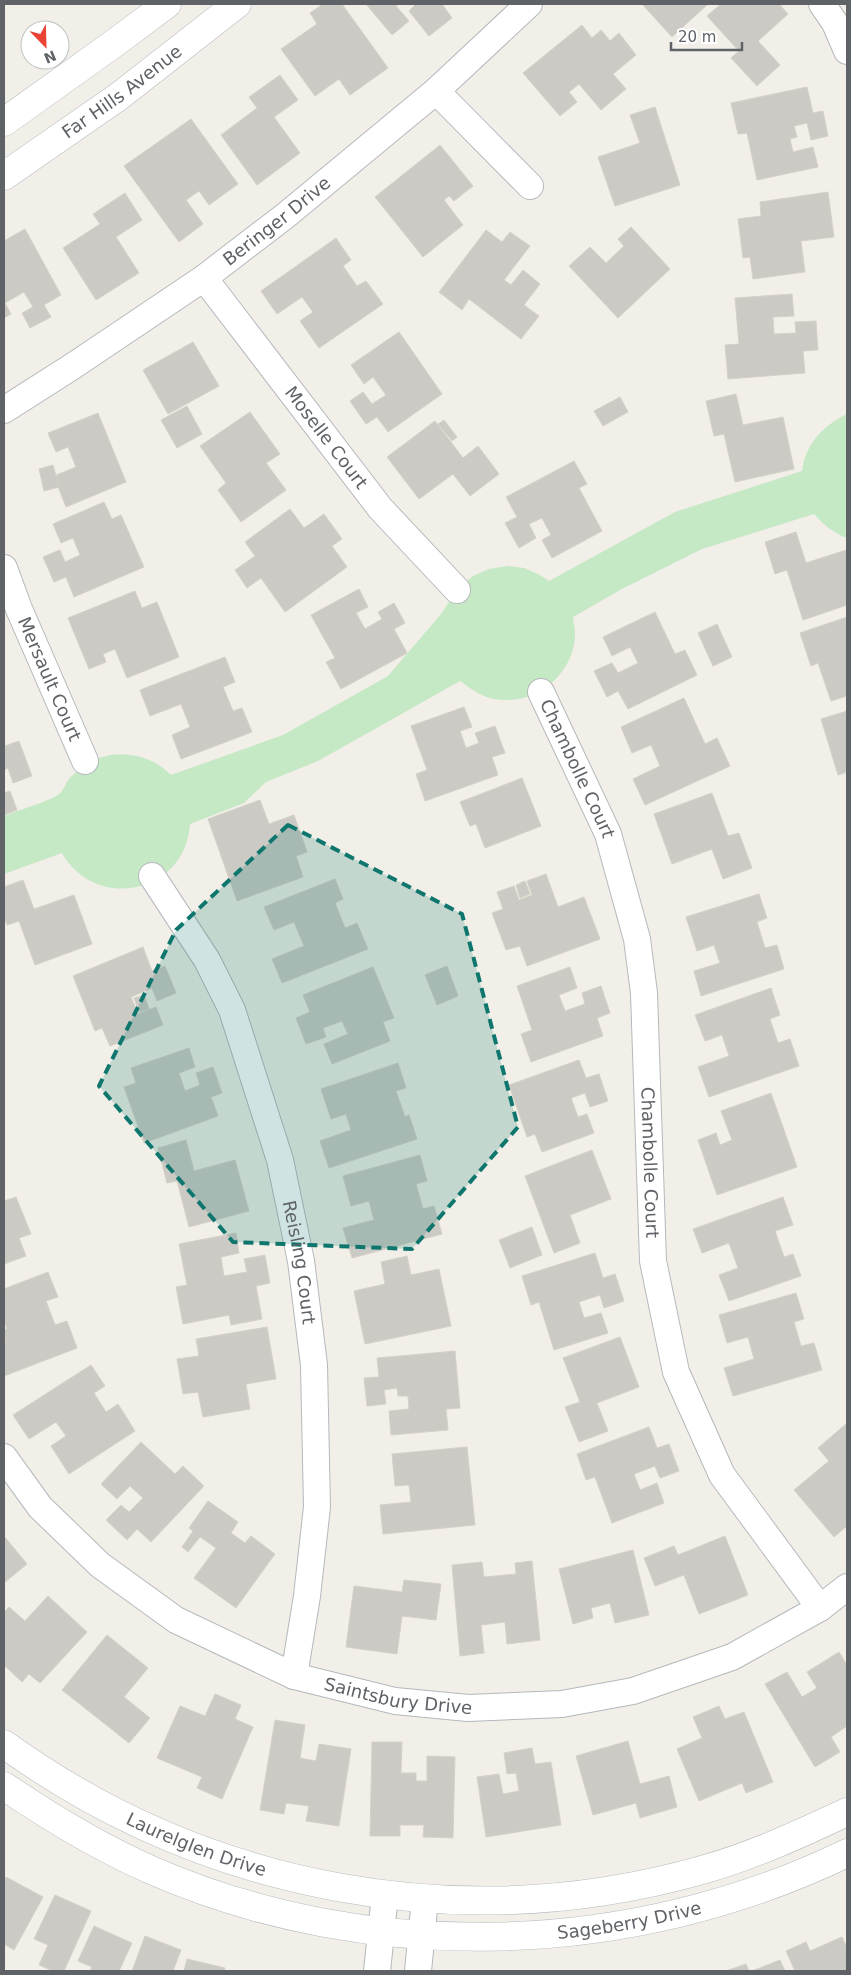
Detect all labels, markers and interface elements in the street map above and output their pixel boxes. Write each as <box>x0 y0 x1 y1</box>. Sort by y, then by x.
north arrow <box>20 20 70 70</box>
scale bar <box>671 20 742 52</box>
text: 20 m <box>678 28 716 46</box>
street label: Far Hills Avenue <box>58 40 186 143</box>
text: N <box>42 47 59 67</box>
street label: Beringer Drive <box>219 172 334 270</box>
street label: Moselle Court <box>281 382 372 493</box>
street label: Mersault Court <box>14 614 86 744</box>
street label: Chambolle Court <box>536 696 620 840</box>
street label: Chambolle Court <box>637 1087 663 1238</box>
street label: Reisling Court <box>279 1198 320 1325</box>
street label: Saintsbury Drive <box>322 1673 473 1718</box>
street label: Laurelglen Drive <box>123 1808 269 1880</box>
street label: Sageberry Drive <box>556 1897 704 1943</box>

